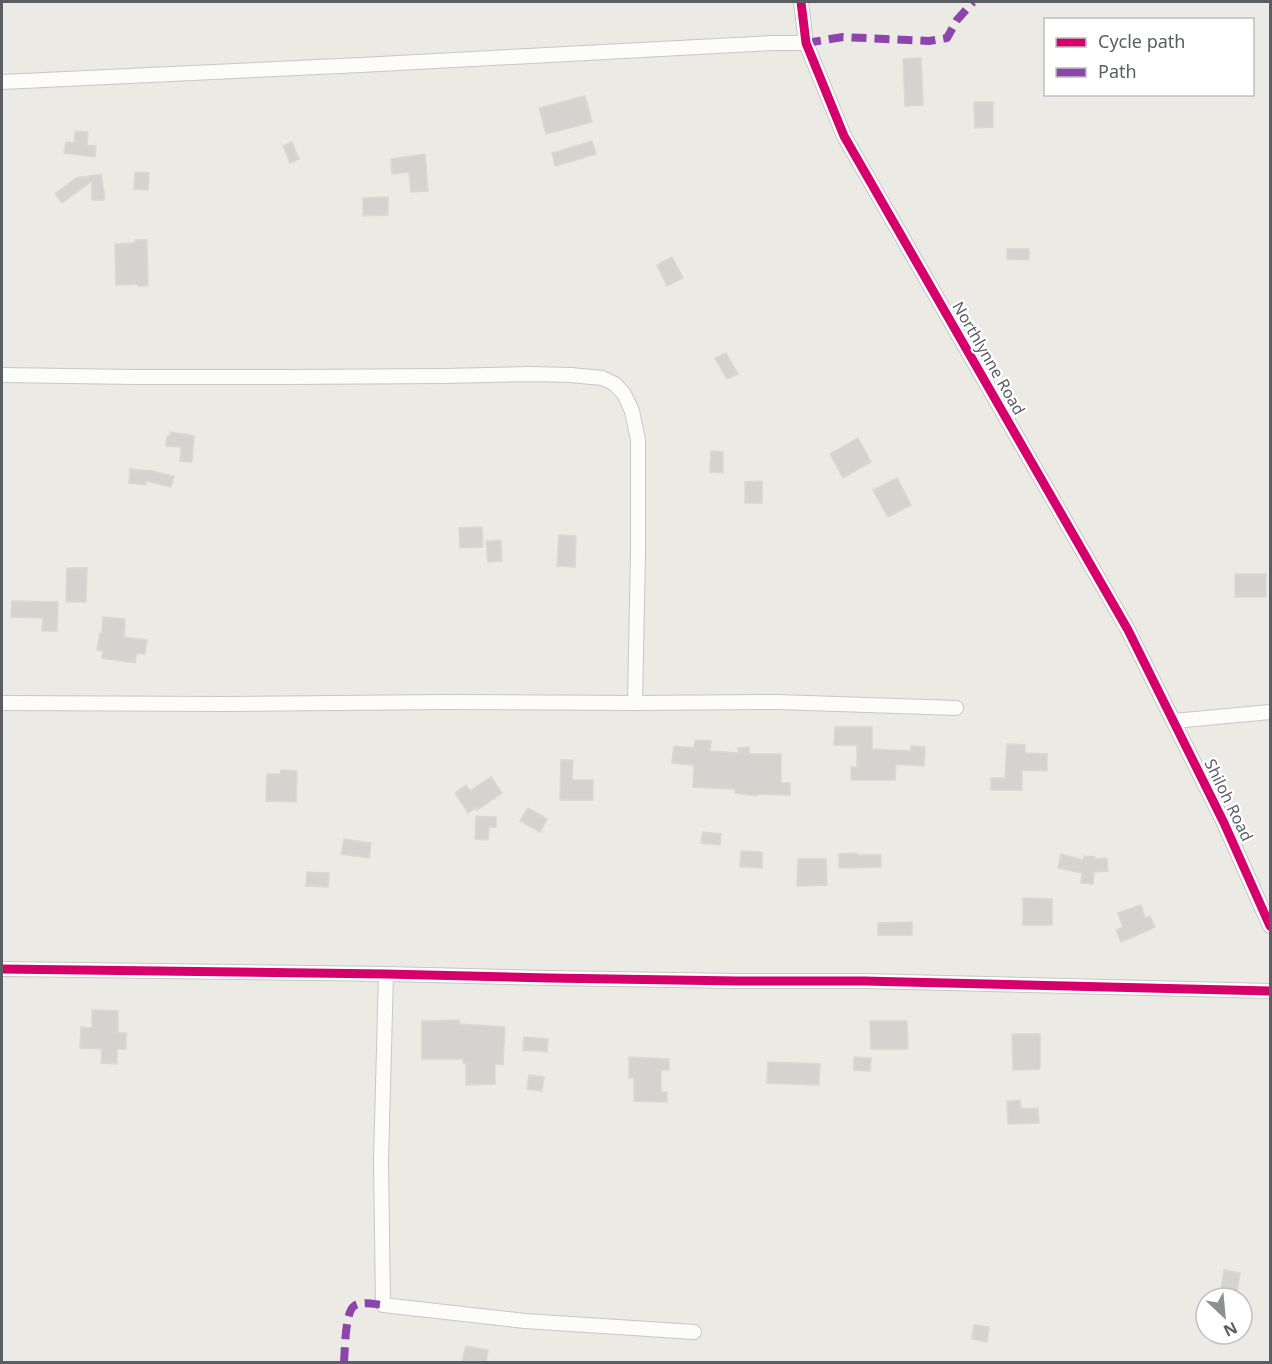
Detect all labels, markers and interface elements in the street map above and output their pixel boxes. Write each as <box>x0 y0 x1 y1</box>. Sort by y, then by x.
legend <box>1044 18 1254 96</box>
text: Cycle path <box>1098 29 1185 53</box>
text: Path <box>1098 59 1137 83</box>
street label: Northlynne Road <box>948 297 1030 419</box>
street label: Shiloh Road <box>1200 755 1258 845</box>
north arrow <box>1194 1286 1254 1346</box>
text: N <box>1220 1317 1241 1342</box>

